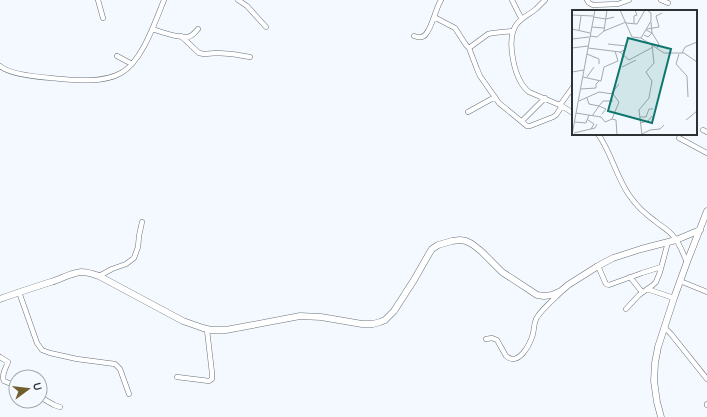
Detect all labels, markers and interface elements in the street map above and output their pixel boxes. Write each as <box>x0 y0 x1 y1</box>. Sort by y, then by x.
inset map <box>572 10 697 135</box>
north arrow <box>8 369 48 409</box>
text: U <box>30 381 45 392</box>

